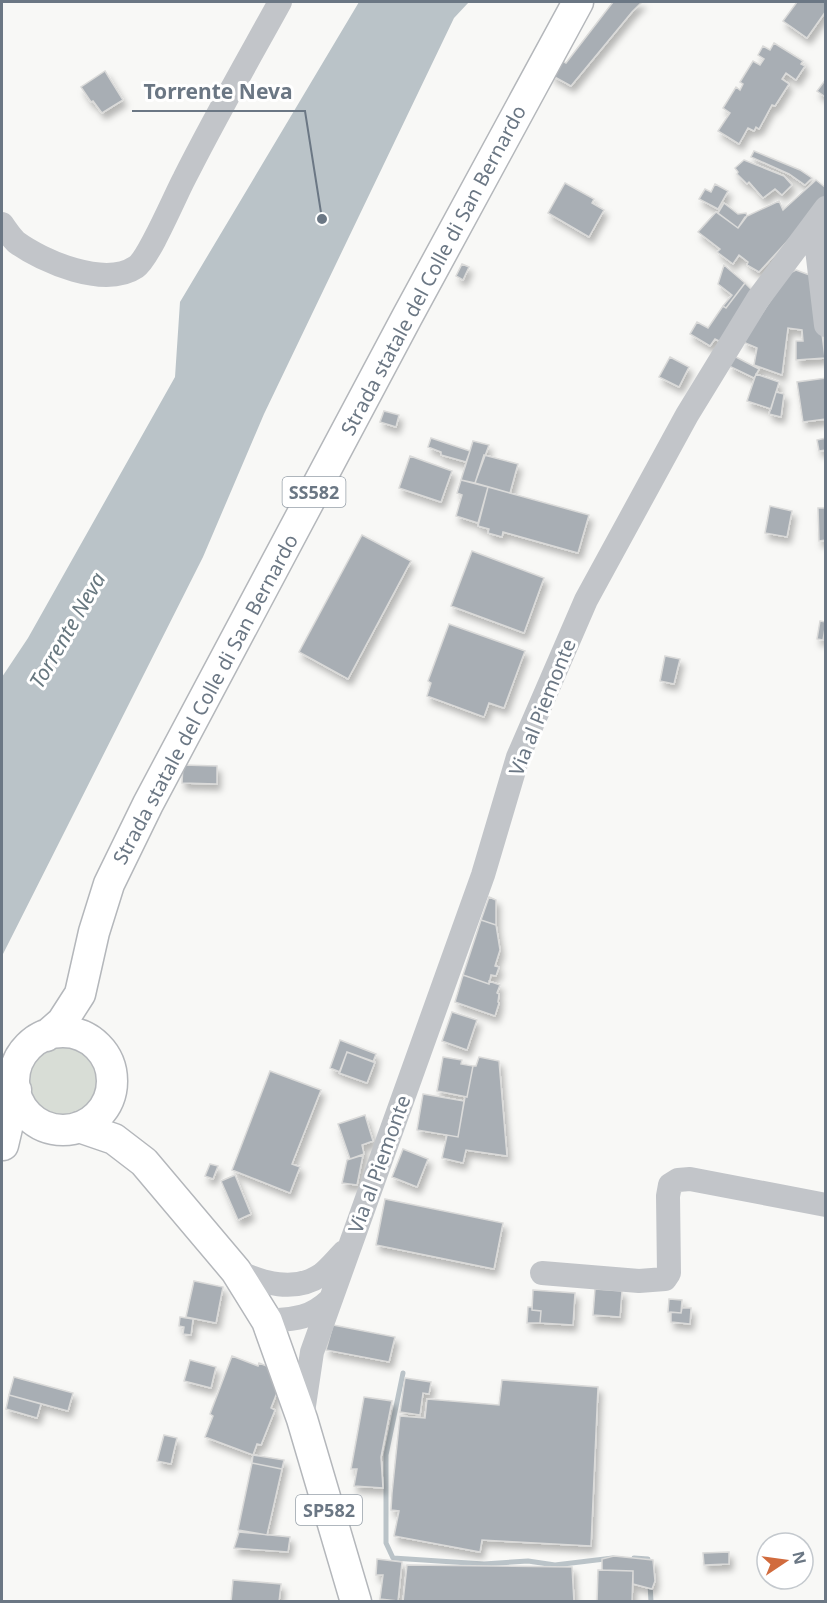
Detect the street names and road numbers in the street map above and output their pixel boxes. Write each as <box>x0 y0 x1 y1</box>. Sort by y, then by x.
street label: Strada statale del Colle di San Bernardo <box>334 100 532 440</box>
road number: SS582 <box>282 477 346 507</box>
street label: Strada statale del Colle di San Bernardo <box>106 529 304 869</box>
street label: Via al Piemonte <box>502 635 582 779</box>
street label: Via al Piemonte <box>341 1091 417 1237</box>
road number: SP582 <box>296 1495 362 1525</box>

